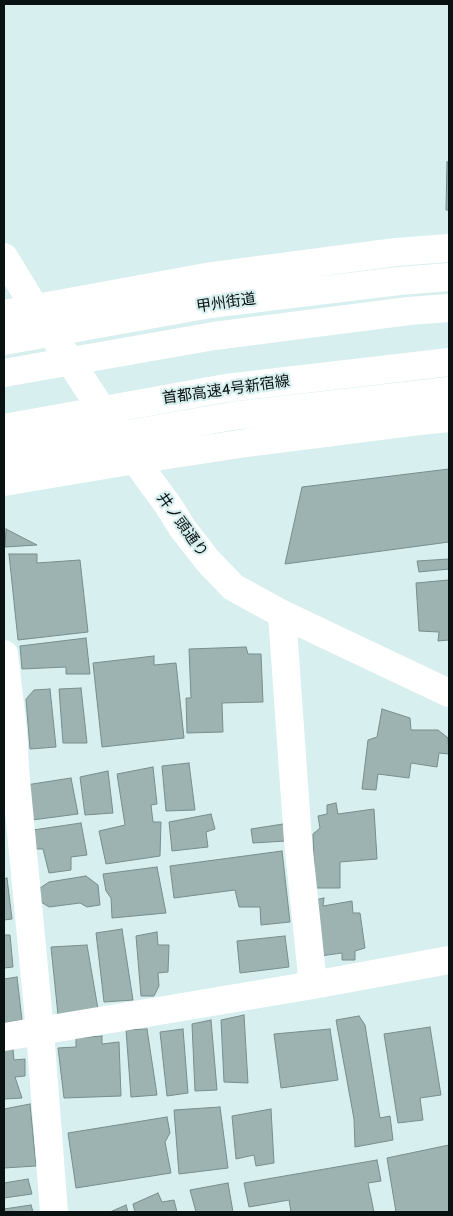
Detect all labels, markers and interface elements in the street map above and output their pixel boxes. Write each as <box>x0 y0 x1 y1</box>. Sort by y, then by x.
street label: 甲州街道 <box>195 290 257 316</box>
street label: 首都高速4号新宿線 <box>161 372 291 408</box>
street label: 井ノ頭通り <box>153 489 211 561</box>

